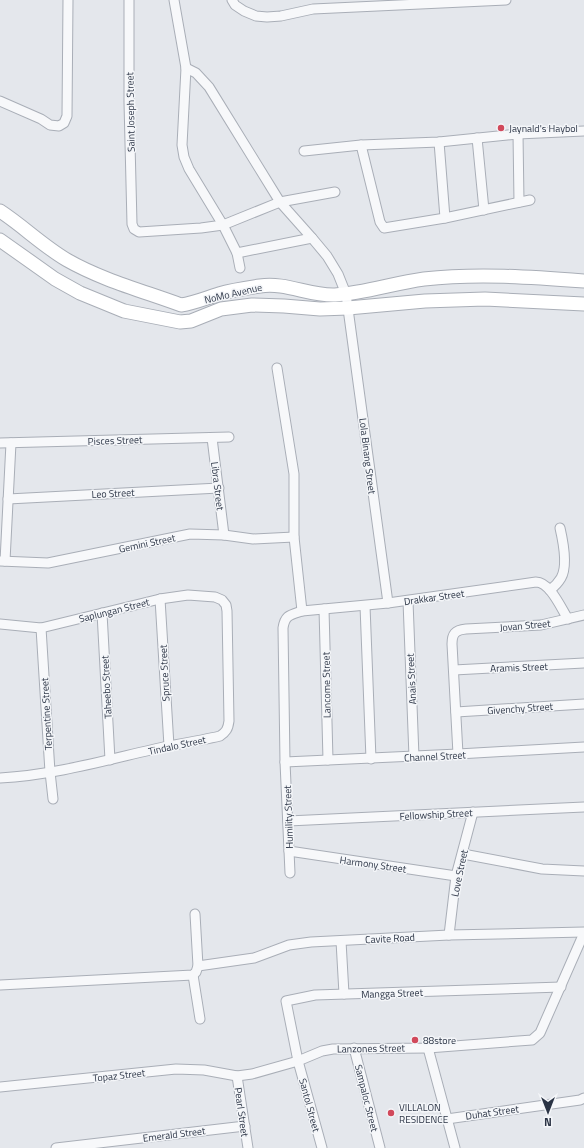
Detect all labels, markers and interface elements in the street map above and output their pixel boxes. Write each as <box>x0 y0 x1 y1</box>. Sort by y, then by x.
street label: Saint Joseph Street <box>122 71 139 152</box>
place label: Jaynald's Haybol <box>509 121 578 136</box>
marker: Jaynald's Haybol <box>496 123 506 133</box>
street label: NoMo Avenue <box>203 280 264 307</box>
street label: Lola Binang Street <box>355 417 380 496</box>
street label: Pisces Street <box>87 432 143 449</box>
street label: Libra Street <box>207 461 228 512</box>
street label: Leo Street <box>91 485 135 502</box>
street label: Gemini Street <box>118 530 177 557</box>
street label: Drakkar Street <box>403 586 466 609</box>
street label: Saplungan Street <box>77 594 151 626</box>
street label: Jovan Street <box>499 616 552 635</box>
street label: Spruce Street <box>155 644 173 702</box>
street label: Lancome Street <box>318 651 335 718</box>
street label: Anais Street <box>403 653 420 705</box>
street label: Taheebo Street <box>97 654 116 719</box>
street label: Aramis Street <box>490 659 549 676</box>
street label: Terpentine Street <box>37 677 56 751</box>
street label: Givenchy Street <box>487 699 554 718</box>
street label: Tindalo Street <box>147 732 208 759</box>
street label: Channel Street <box>404 747 467 766</box>
street label: Humility Street <box>280 785 297 849</box>
street label: Fellowship Street <box>399 805 473 824</box>
street label: Love Street <box>447 848 472 898</box>
street label: Harmony Street <box>339 852 408 877</box>
street label: Cavite Road <box>365 930 415 947</box>
street label: Mangga Street <box>361 985 424 1002</box>
place label: 88store <box>423 1033 456 1048</box>
marker: 88store <box>410 1035 420 1045</box>
street label: Lanzones Street <box>337 1040 406 1057</box>
street label: Sampaloc Street <box>351 1063 382 1134</box>
street label: Topaz Street <box>92 1065 146 1086</box>
street label: Santol Street <box>295 1077 324 1134</box>
street label: Pearl Street <box>231 1086 252 1138</box>
north arrow <box>528 1092 568 1132</box>
place label: VILLALON RESIDENCE <box>399 1100 449 1127</box>
street label: Duhat Street <box>464 1101 520 1124</box>
marker: VILLALON RESIDENCE <box>386 1108 396 1118</box>
text: N <box>544 1114 552 1130</box>
street label: Emerald Street <box>142 1123 207 1146</box>

